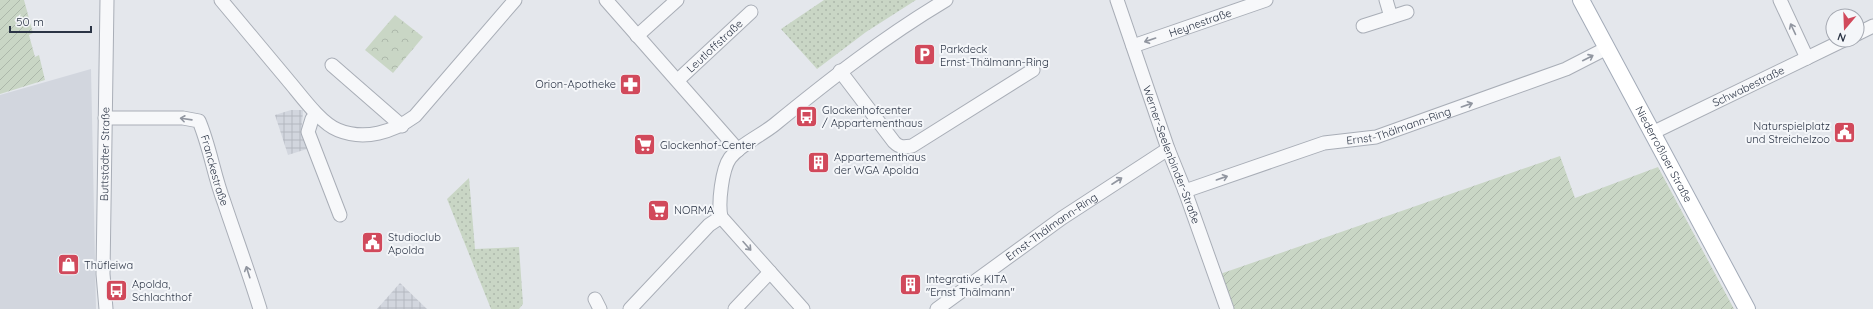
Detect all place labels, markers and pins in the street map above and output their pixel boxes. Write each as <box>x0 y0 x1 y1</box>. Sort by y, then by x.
parking icon: Parkdeck Ernst-Thälmann-Ring <box>912 42 938 68</box>
place label: Parkdeck Ernst-Thälmann-Ring <box>940 42 1049 69</box>
pharmacy icon: Orion-Apotheke <box>618 71 644 97</box>
place label: Orion-Apotheke <box>535 77 616 91</box>
bus stop icon: Glockenhofcenter / Appartementhaus <box>794 103 820 129</box>
place label: Glockenhofcenter / Appartementhaus <box>822 103 923 130</box>
place label: Naturspielplatz und Streichelzoo <box>1746 119 1830 146</box>
public building icon: Naturspielplatz und Streichelzoo <box>1832 119 1858 145</box>
supermarket icon: Glockenhof-Center <box>631 132 657 158</box>
place label: Glockenhof-Center <box>660 138 756 152</box>
building icon: Appartementhaus der WGA Apolda <box>806 150 832 176</box>
place label: Appartementhaus der WGA Apolda <box>834 150 926 177</box>
supermarket icon: NORMA <box>645 197 671 223</box>
place label: NORMA <box>674 203 714 217</box>
public building icon: Studioclub Apolda <box>360 230 386 256</box>
place label: Studioclub Apolda <box>388 230 441 257</box>
shop icon: Thüfleiwa <box>55 252 81 278</box>
place label: Thüfleiwa <box>84 258 133 272</box>
building icon: Integrative KITA "Ernst Thälmann" <box>897 272 923 298</box>
place label: Integrative KITA "Ernst Thälmann" <box>926 272 1015 299</box>
bus stop icon: Apolda, Schlachthof <box>104 277 130 303</box>
place label: Apolda, Schlachthof <box>132 277 192 304</box>

